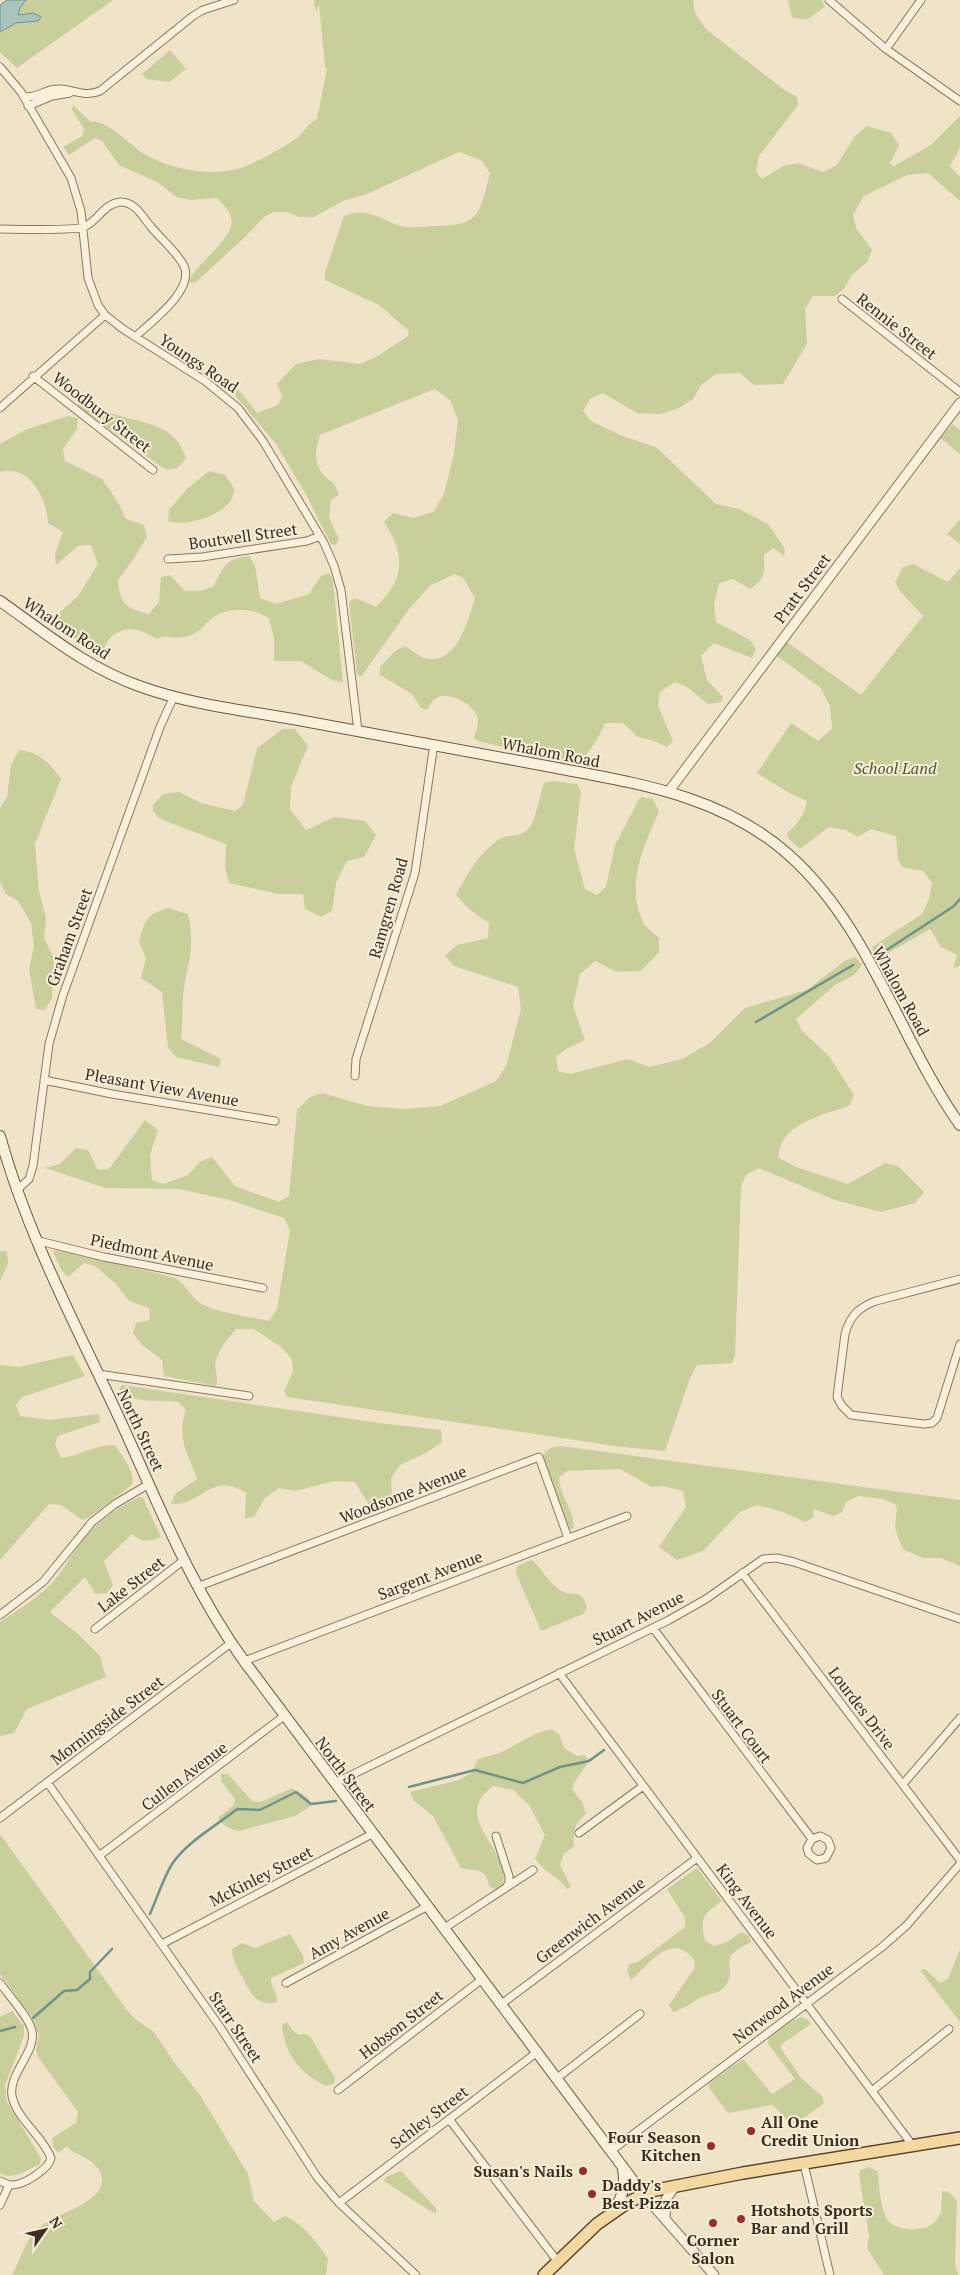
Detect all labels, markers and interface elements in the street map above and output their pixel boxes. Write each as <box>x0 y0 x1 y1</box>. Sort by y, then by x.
street label: Rennie Street <box>852 288 942 364</box>
street label: Youngs Road <box>155 328 243 398</box>
street label: Woodbury Street <box>48 367 156 457</box>
street label: Boutwell Street <box>187 517 299 555</box>
street label: Pratt Street <box>768 549 836 627</box>
street label: Whalom Road <box>19 592 115 664</box>
street label: Whalom Road <box>500 732 602 772</box>
park label: School Land <box>853 757 937 779</box>
street label: Ramgren Road <box>363 855 413 961</box>
street label: Graham Street <box>41 885 97 989</box>
street label: Whalom Road <box>867 942 935 1040</box>
street label: Pleasant View Avenue <box>83 1063 241 1111</box>
street label: Piedmont Avenue <box>88 1228 216 1276</box>
street label: North Street <box>112 1385 170 1475</box>
street label: Woodsome Avenue <box>336 1460 470 1528</box>
street label: Sargent Avenue <box>374 1545 486 1605</box>
street label: Lake Street <box>93 1551 169 1617</box>
street label: Stuart Avenue <box>589 1586 687 1650</box>
street label: Lourdes Drive <box>823 1662 901 1754</box>
street label: Morningside Street <box>46 1670 168 1770</box>
street label: Stuart Court <box>707 1684 777 1768</box>
street label: North Street <box>311 1732 381 1816</box>
street label: Cullen Avenue <box>136 1736 232 1816</box>
street label: McKinley Street <box>206 1840 316 1912</box>
street label: King Avenue <box>711 1859 783 1943</box>
street label: Greenwich Avenue <box>531 1871 649 1969</box>
street label: Amy Avenue <box>305 1902 393 1964</box>
street label: Norwood Avenue <box>728 1958 838 2048</box>
street label: Hobson Street <box>354 1984 448 2064</box>
street label: Starr Street <box>204 1987 268 2067</box>
street label: Schley Street <box>385 2080 473 2154</box>
place label: All One Credit Union <box>761 2111 860 2151</box>
marker: All One Credit Union <box>745 2125 757 2137</box>
place label: Four Season Kitchen <box>608 2126 702 2166</box>
marker: Four Season Kitchen <box>705 2140 717 2152</box>
place label: Susan's Nails <box>474 2160 573 2182</box>
marker: Susan's Nails <box>577 2165 589 2177</box>
place label: Daddy's Best Pizza <box>602 2174 680 2214</box>
marker: Daddy's Best Pizza <box>586 2188 598 2200</box>
place label: Hotshots Sports Bar and Grill <box>751 2199 873 2239</box>
north arrow <box>20 2205 70 2255</box>
text: N <box>45 2213 67 2232</box>
marker: Hotshots Sports Bar and Grill <box>735 2213 747 2225</box>
marker: Corner Salon <box>707 2217 719 2229</box>
place label: Corner Salon <box>687 2229 739 2269</box>

